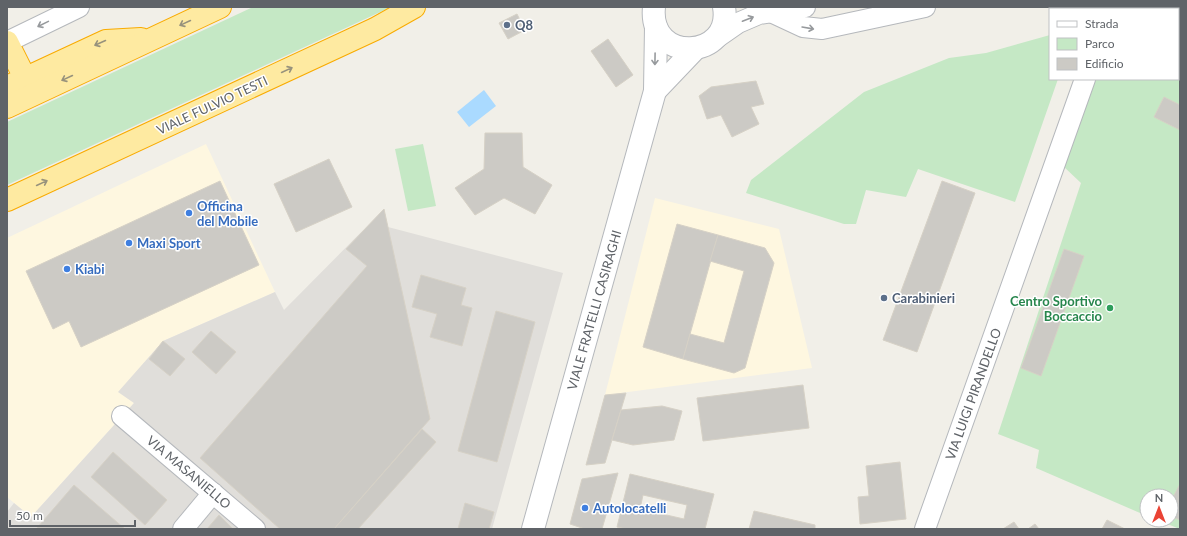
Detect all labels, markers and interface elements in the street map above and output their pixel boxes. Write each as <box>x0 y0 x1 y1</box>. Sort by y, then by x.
legend <box>1049 8 1179 80</box>
one-way arrow <box>741 14 753 22</box>
text: Strada <box>1085 16 1118 31</box>
place label: Q8 <box>515 17 534 33</box>
one-way arrow <box>179 20 191 28</box>
marker: Q8 <box>502 20 512 30</box>
one-way arrow <box>38 21 50 28</box>
one-way arrow <box>802 24 815 32</box>
text: Parco <box>1085 36 1115 51</box>
one-way arrow <box>95 40 107 48</box>
one-way arrow <box>652 52 659 65</box>
text: Edificio <box>1085 56 1124 71</box>
one-way arrow <box>281 66 293 73</box>
street label: VIALE FULVIO TESTI <box>154 72 270 138</box>
one-way arrow <box>62 75 74 82</box>
one-way arrow <box>36 179 48 186</box>
place label: Officina del Mobile <box>197 198 258 229</box>
marker: Officina del Mobile <box>184 208 194 218</box>
street label: VIALE FRATELLI CASIRAGHI <box>563 228 625 392</box>
place label: Maxi Sport <box>137 235 201 251</box>
marker: Maxi Sport <box>124 238 134 248</box>
place label: Kiabi <box>75 261 105 277</box>
marker: Kiabi <box>62 264 72 274</box>
place label: Carabinieri <box>892 290 955 306</box>
marker: Carabinieri <box>879 293 889 303</box>
place label: Centro Sportivo Boccaccio <box>1010 293 1103 324</box>
marker: Centro Sportivo Boccaccio <box>1105 303 1115 313</box>
street label: VIA LUIGI PIRANDELLO <box>942 326 1004 462</box>
street label: VIA MASANIELLO <box>144 432 234 512</box>
north arrow <box>1139 488 1179 528</box>
text: N <box>1155 491 1163 504</box>
place label: Autolocatelli <box>592 500 666 516</box>
scale bar <box>10 502 135 528</box>
marker: Autolocatelli <box>580 503 590 513</box>
text: 50 m <box>16 508 43 523</box>

